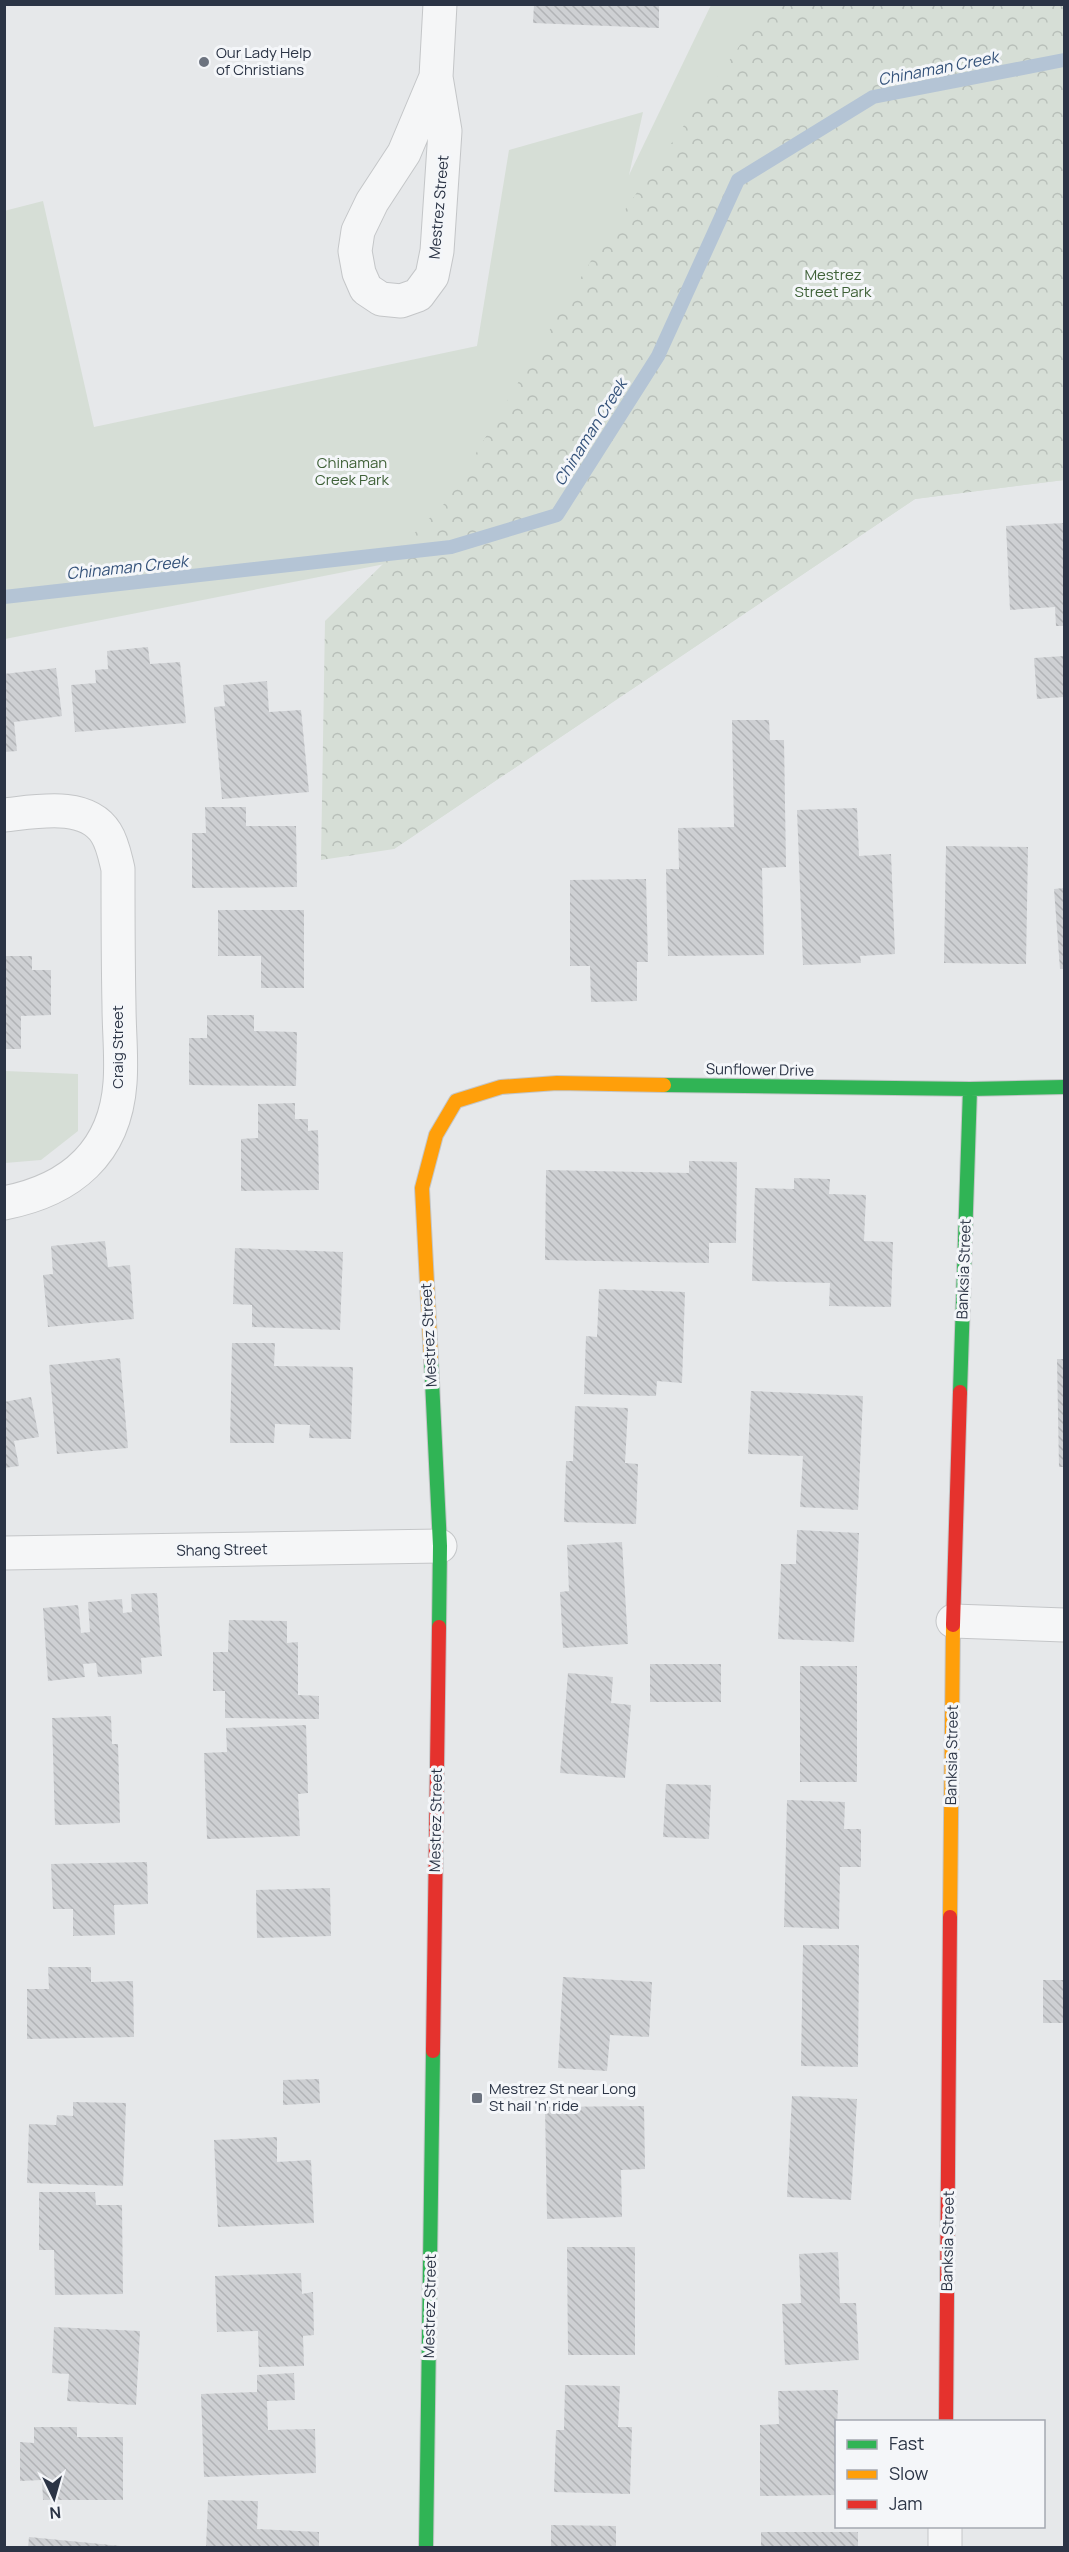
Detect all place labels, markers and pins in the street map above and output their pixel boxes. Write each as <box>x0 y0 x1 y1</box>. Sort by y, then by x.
place label: Our Lady Help of Christians <box>216 42 311 80</box>
marker: Our Lady Help of Christians <box>197 55 211 69</box>
place label: Mestrez St near Long St hail 'n' ride <box>489 2078 636 2116</box>
marker: Mestrez St near Long St hail 'n' ride <box>470 2091 484 2105</box>

